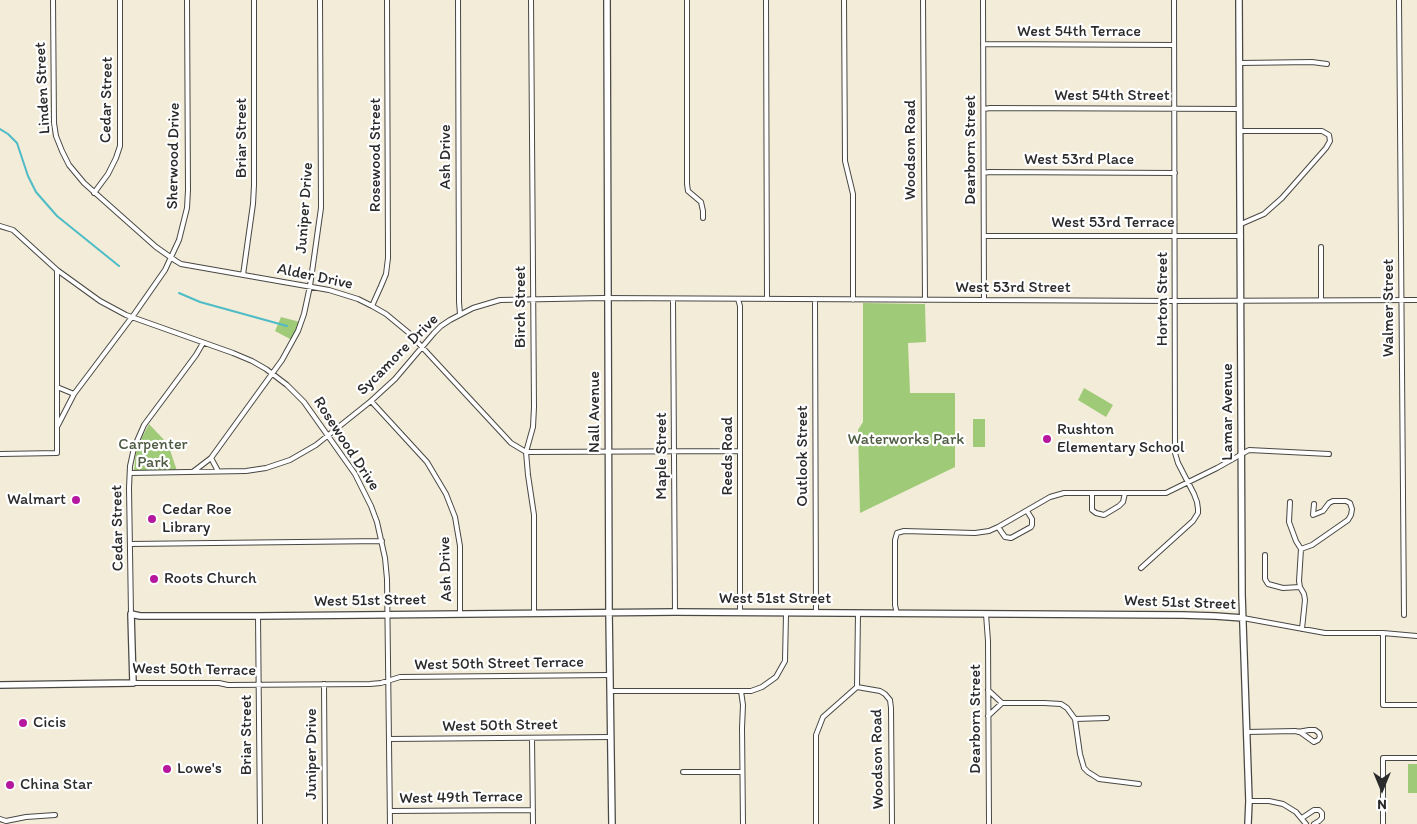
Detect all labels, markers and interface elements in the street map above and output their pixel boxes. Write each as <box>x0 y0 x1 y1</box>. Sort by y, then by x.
street label: West 54th Terrace <box>1017 22 1141 42</box>
street label: Linden Street <box>31 41 55 135</box>
street label: Cedar Street <box>97 57 117 143</box>
street label: West 54th Street <box>1054 86 1170 106</box>
street label: Dearborn Street <box>961 95 981 205</box>
street label: Briar Street <box>232 98 252 178</box>
street label: Rosewood Street <box>366 98 386 212</box>
street label: Woodson Road <box>901 100 921 200</box>
street label: Sherwood Drive <box>163 102 185 210</box>
street label: Ash Drive <box>436 124 456 190</box>
street label: West 53rd Place <box>1024 150 1134 170</box>
street label: Juniper Drive <box>292 162 318 254</box>
street label: West 53rd Terrace <box>1051 213 1175 233</box>
street label: Horton Street <box>1153 252 1173 346</box>
street label: Walmer Street <box>1379 259 1399 357</box>
street label: Alder Drive <box>275 260 355 294</box>
street label: Birch Street <box>511 266 531 348</box>
street label: West 53rd Street <box>955 278 1071 298</box>
street label: Sycamore Drive <box>353 310 443 400</box>
street label: Lamar Avenue <box>1218 363 1238 461</box>
street label: Nall Avenue <box>585 371 605 453</box>
street label: Rosewood Drive <box>309 393 383 495</box>
street label: Outlook Street <box>793 405 813 507</box>
street label: Maple Street <box>652 412 672 500</box>
street label: Reeds Road <box>718 417 738 495</box>
place label: Rushton Elementary School <box>1057 420 1185 458</box>
park label: Waterworks Park <box>848 430 964 450</box>
marker: Rushton Elementary School <box>1041 433 1053 445</box>
park label: Carpenter Park <box>118 435 188 473</box>
street label: Cedar Street <box>108 485 128 571</box>
place label: Walmart <box>7 490 66 510</box>
marker: Walmart <box>70 494 82 506</box>
place label: Cedar Roe Library <box>162 500 232 538</box>
marker: Cedar Roe Library <box>146 513 158 525</box>
street label: Ash Drive <box>435 536 457 602</box>
place label: Roots Church <box>164 569 257 589</box>
marker: Roots Church <box>148 573 160 585</box>
street label: West 51st Street <box>719 589 831 609</box>
street label: West 51st Street <box>314 590 426 612</box>
street label: West 51st Street <box>1124 591 1236 615</box>
street label: West 50th Street Terrace <box>414 653 584 675</box>
street label: West 50th Terrace <box>132 659 256 681</box>
street label: Dearborn Street <box>966 664 986 774</box>
street label: Briar Street <box>237 695 257 775</box>
street label: Juniper Drive <box>302 708 322 800</box>
street label: Woodson Road <box>868 709 888 809</box>
place label: Cicis <box>33 713 66 733</box>
street label: West 50th Street <box>442 715 558 737</box>
marker: Cicis <box>17 717 29 729</box>
place label: Lowe's <box>177 759 222 779</box>
marker: Lowe's <box>161 763 173 775</box>
north arrow <box>1357 764 1407 814</box>
place label: China Star <box>20 775 92 795</box>
marker: China Star <box>4 779 16 791</box>
street label: West 49th Terrace <box>399 787 523 809</box>
text: N <box>1377 796 1387 813</box>

